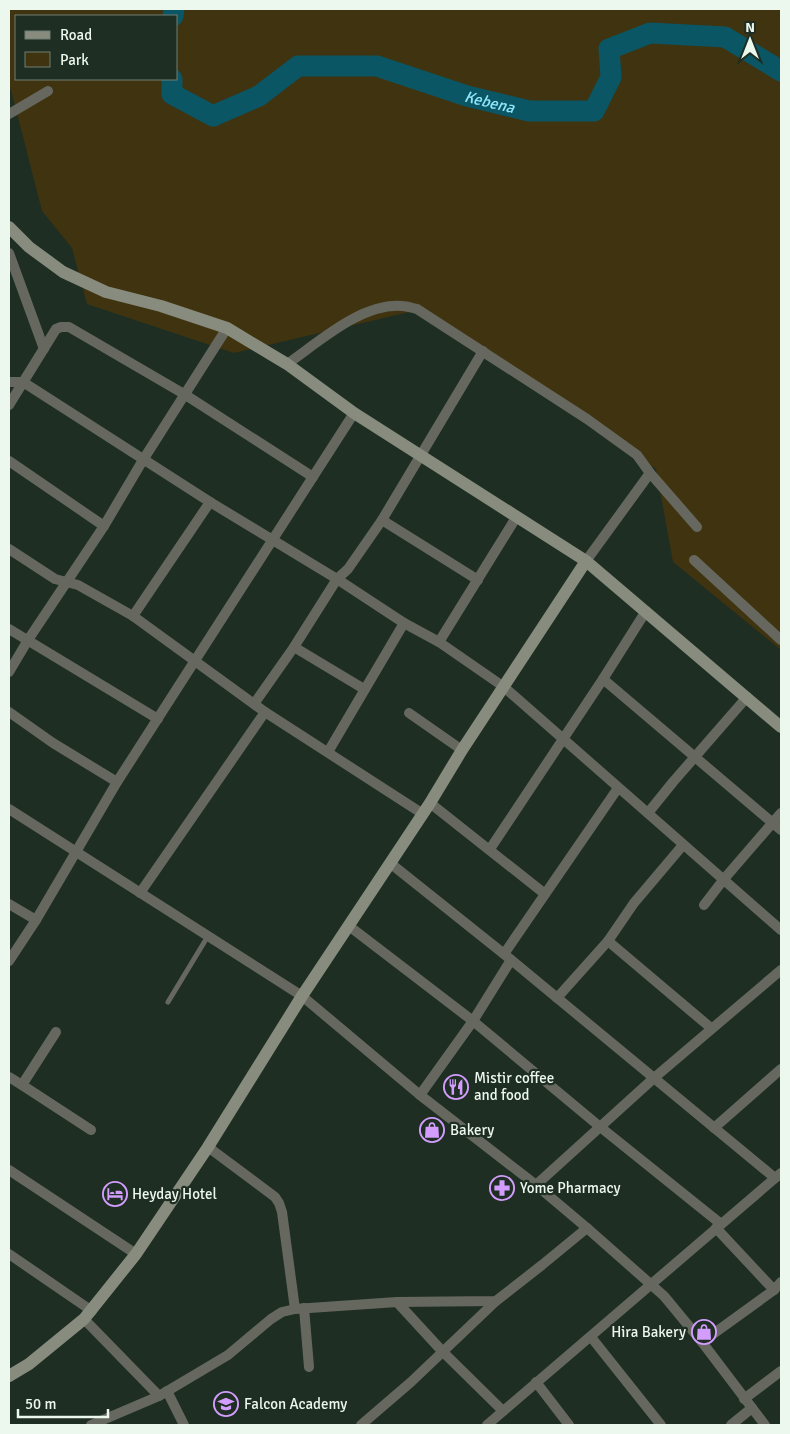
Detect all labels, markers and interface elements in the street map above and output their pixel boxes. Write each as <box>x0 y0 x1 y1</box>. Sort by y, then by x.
legend <box>15 15 178 80</box>
north arrow <box>725 15 775 65</box>
text: N <box>745 19 755 36</box>
text: Road <box>60 26 92 44</box>
text: Park <box>60 51 89 69</box>
water label: Kebena <box>462 87 517 118</box>
place label: Mistir coffee and food <box>474 1069 554 1104</box>
restaurant icon: Mistir coffee and food <box>443 1074 469 1100</box>
shop icon: Bakery <box>419 1117 445 1143</box>
place label: Bakery <box>450 1121 494 1139</box>
pharmacy icon: Yome Pharmacy <box>489 1175 515 1201</box>
place label: Yome Pharmacy <box>520 1179 621 1197</box>
hotel icon: Heyday Hotel <box>102 1181 128 1207</box>
place label: Heyday Hotel <box>132 1185 217 1203</box>
shop icon: Hira Bakery <box>691 1319 717 1345</box>
place label: Hira Bakery <box>611 1323 686 1341</box>
scale bar <box>18 1386 108 1418</box>
school or university icon: Falcon Academy <box>213 1391 239 1417</box>
text: 50 m <box>25 1395 56 1413</box>
place label: Falcon Academy <box>244 1395 347 1413</box>

